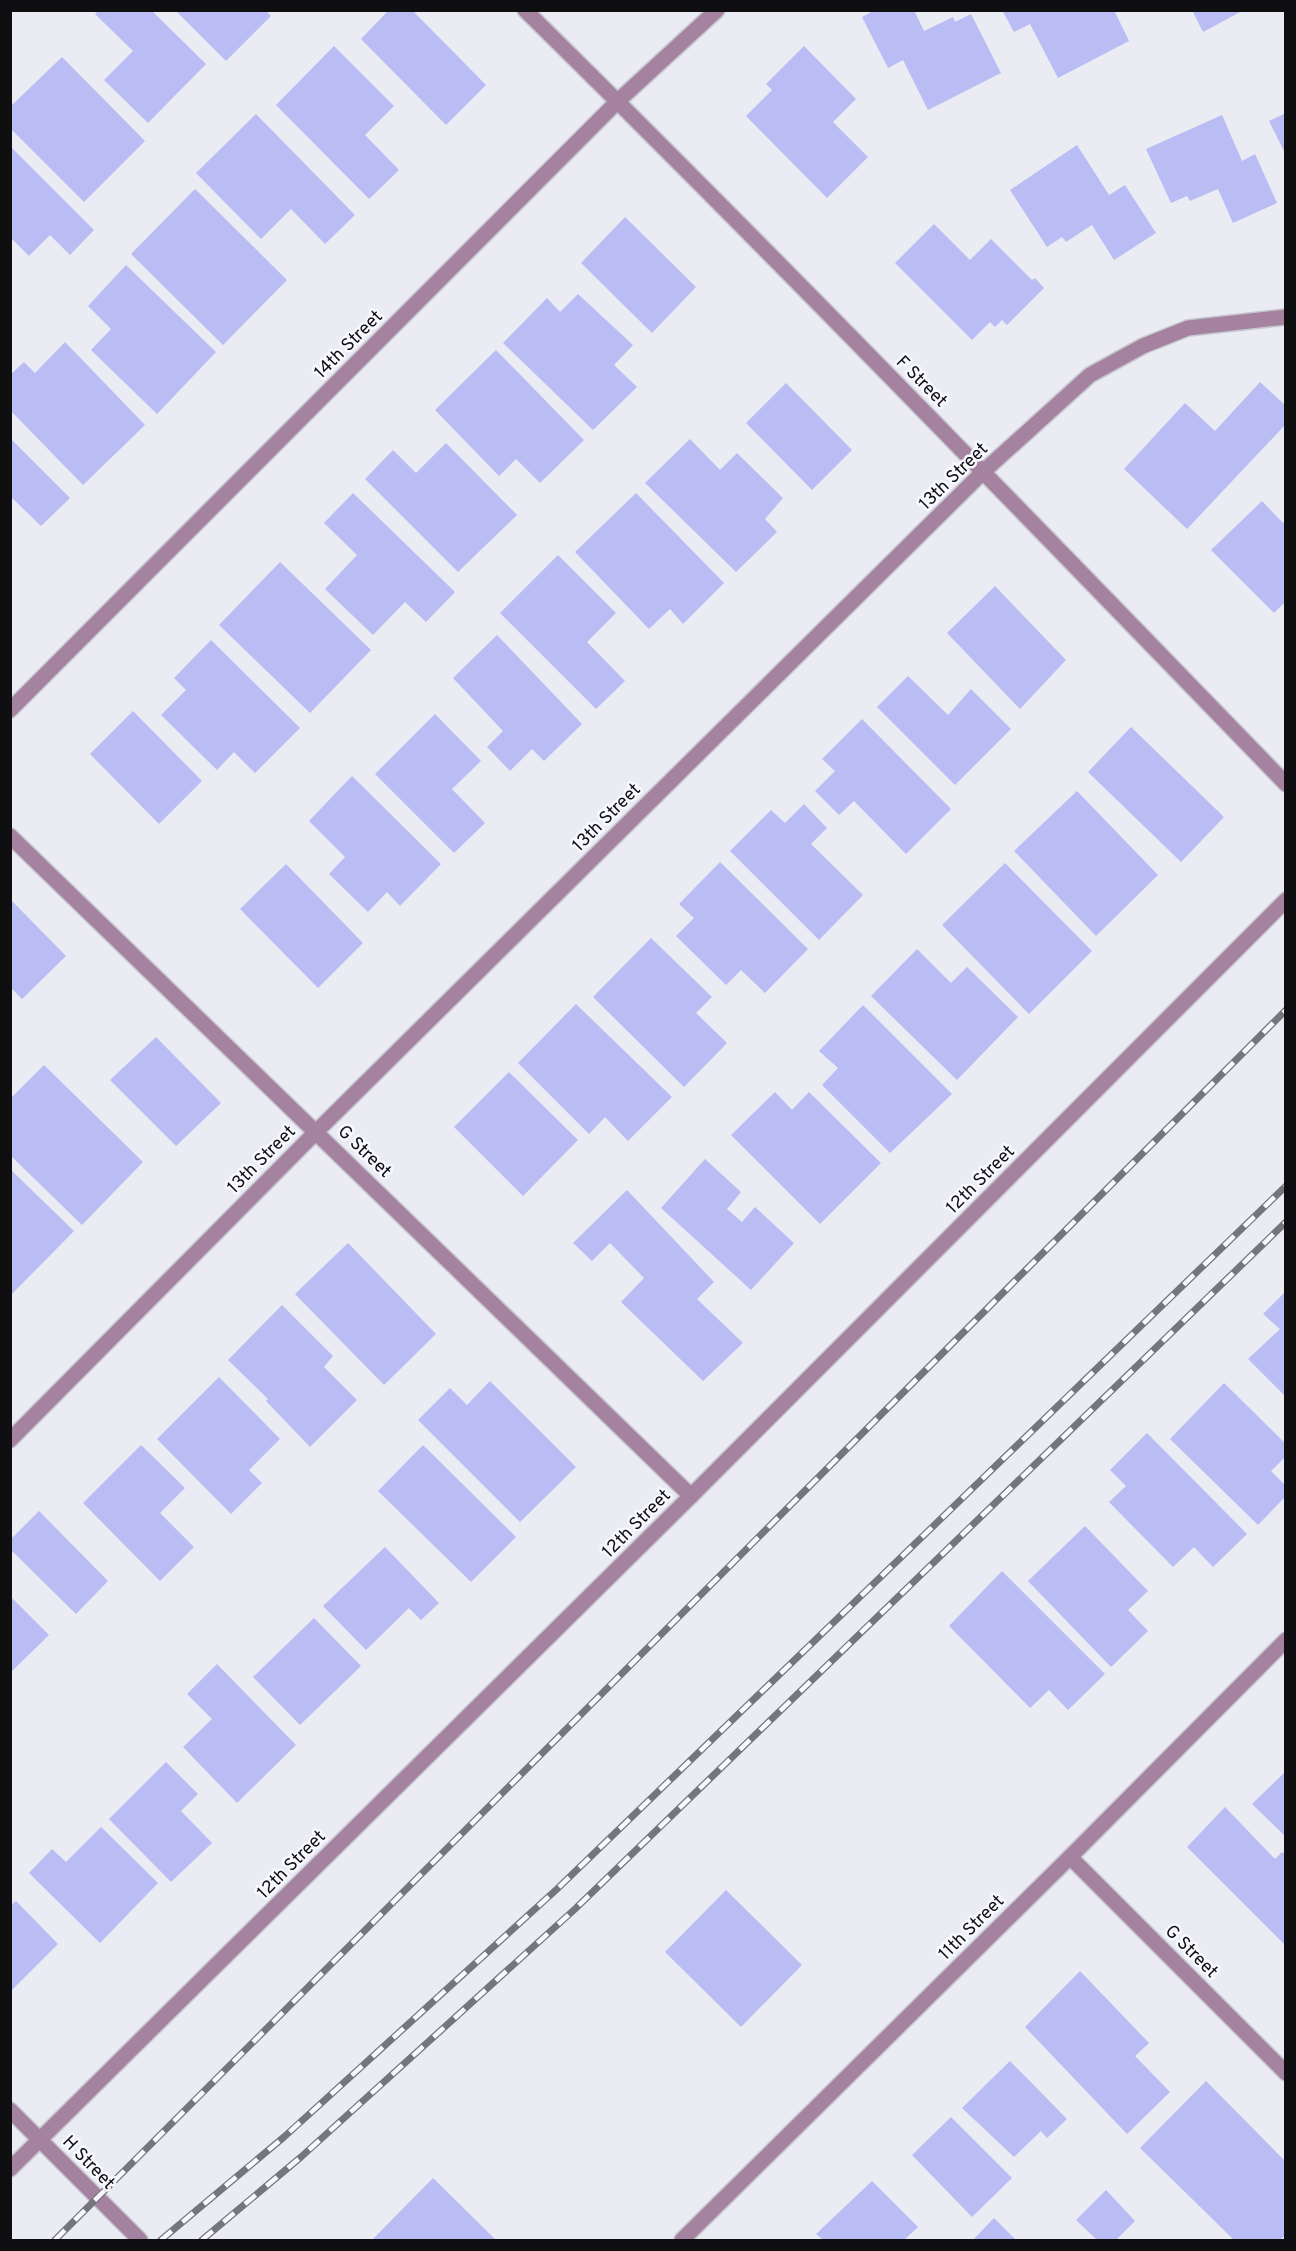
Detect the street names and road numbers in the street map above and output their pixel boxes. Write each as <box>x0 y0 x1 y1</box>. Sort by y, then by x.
street label: 14th Street <box>310 306 388 384</box>
street label: F Street <box>890 351 952 413</box>
street label: 13th Street <box>915 438 994 516</box>
street label: 13th Street <box>568 779 646 857</box>
street label: 13th Street <box>223 1121 301 1199</box>
street label: G Street <box>332 1121 396 1183</box>
street label: 12th Street <box>942 1141 1020 1219</box>
street label: 12th Street <box>598 1485 676 1563</box>
street label: 12th Street <box>253 1826 331 1904</box>
street label: 11th Street <box>934 1890 1010 1966</box>
street label: G Street <box>1159 1921 1222 1984</box>
street label: H Street <box>57 2131 119 2195</box>

